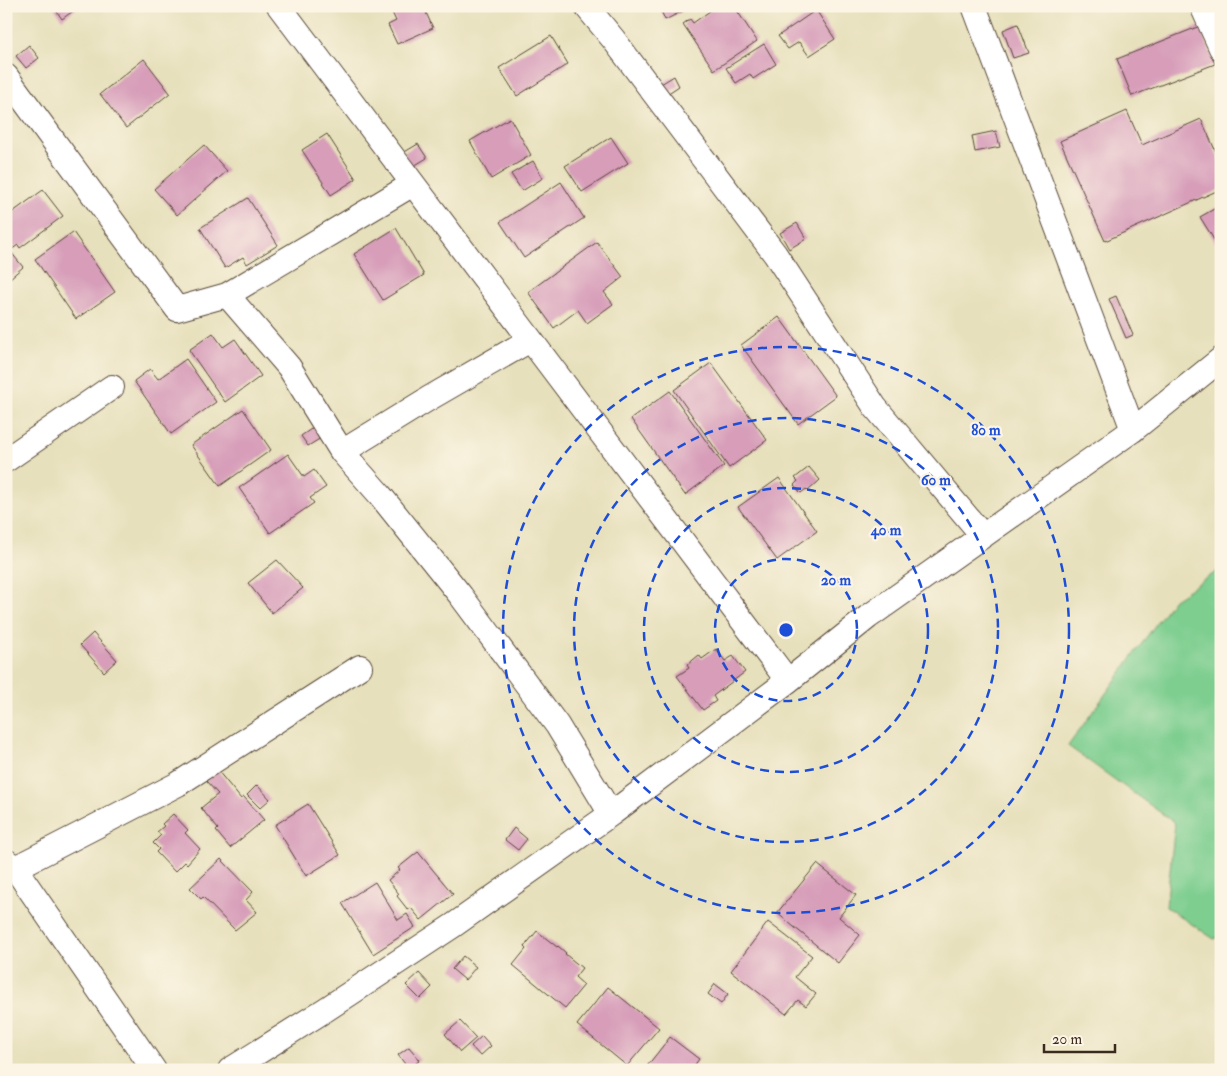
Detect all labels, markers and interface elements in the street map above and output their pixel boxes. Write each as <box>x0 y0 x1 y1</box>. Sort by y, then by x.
text: 80 m <box>971 421 1001 440</box>
text: 60 m <box>921 471 951 490</box>
text: 40 m <box>870 521 902 540</box>
text: 20 m <box>821 571 851 590</box>
centre of rings <box>777 621 795 639</box>
scale bar <box>1044 1021 1116 1053</box>
text: 20 m <box>1052 1030 1082 1049</box>

